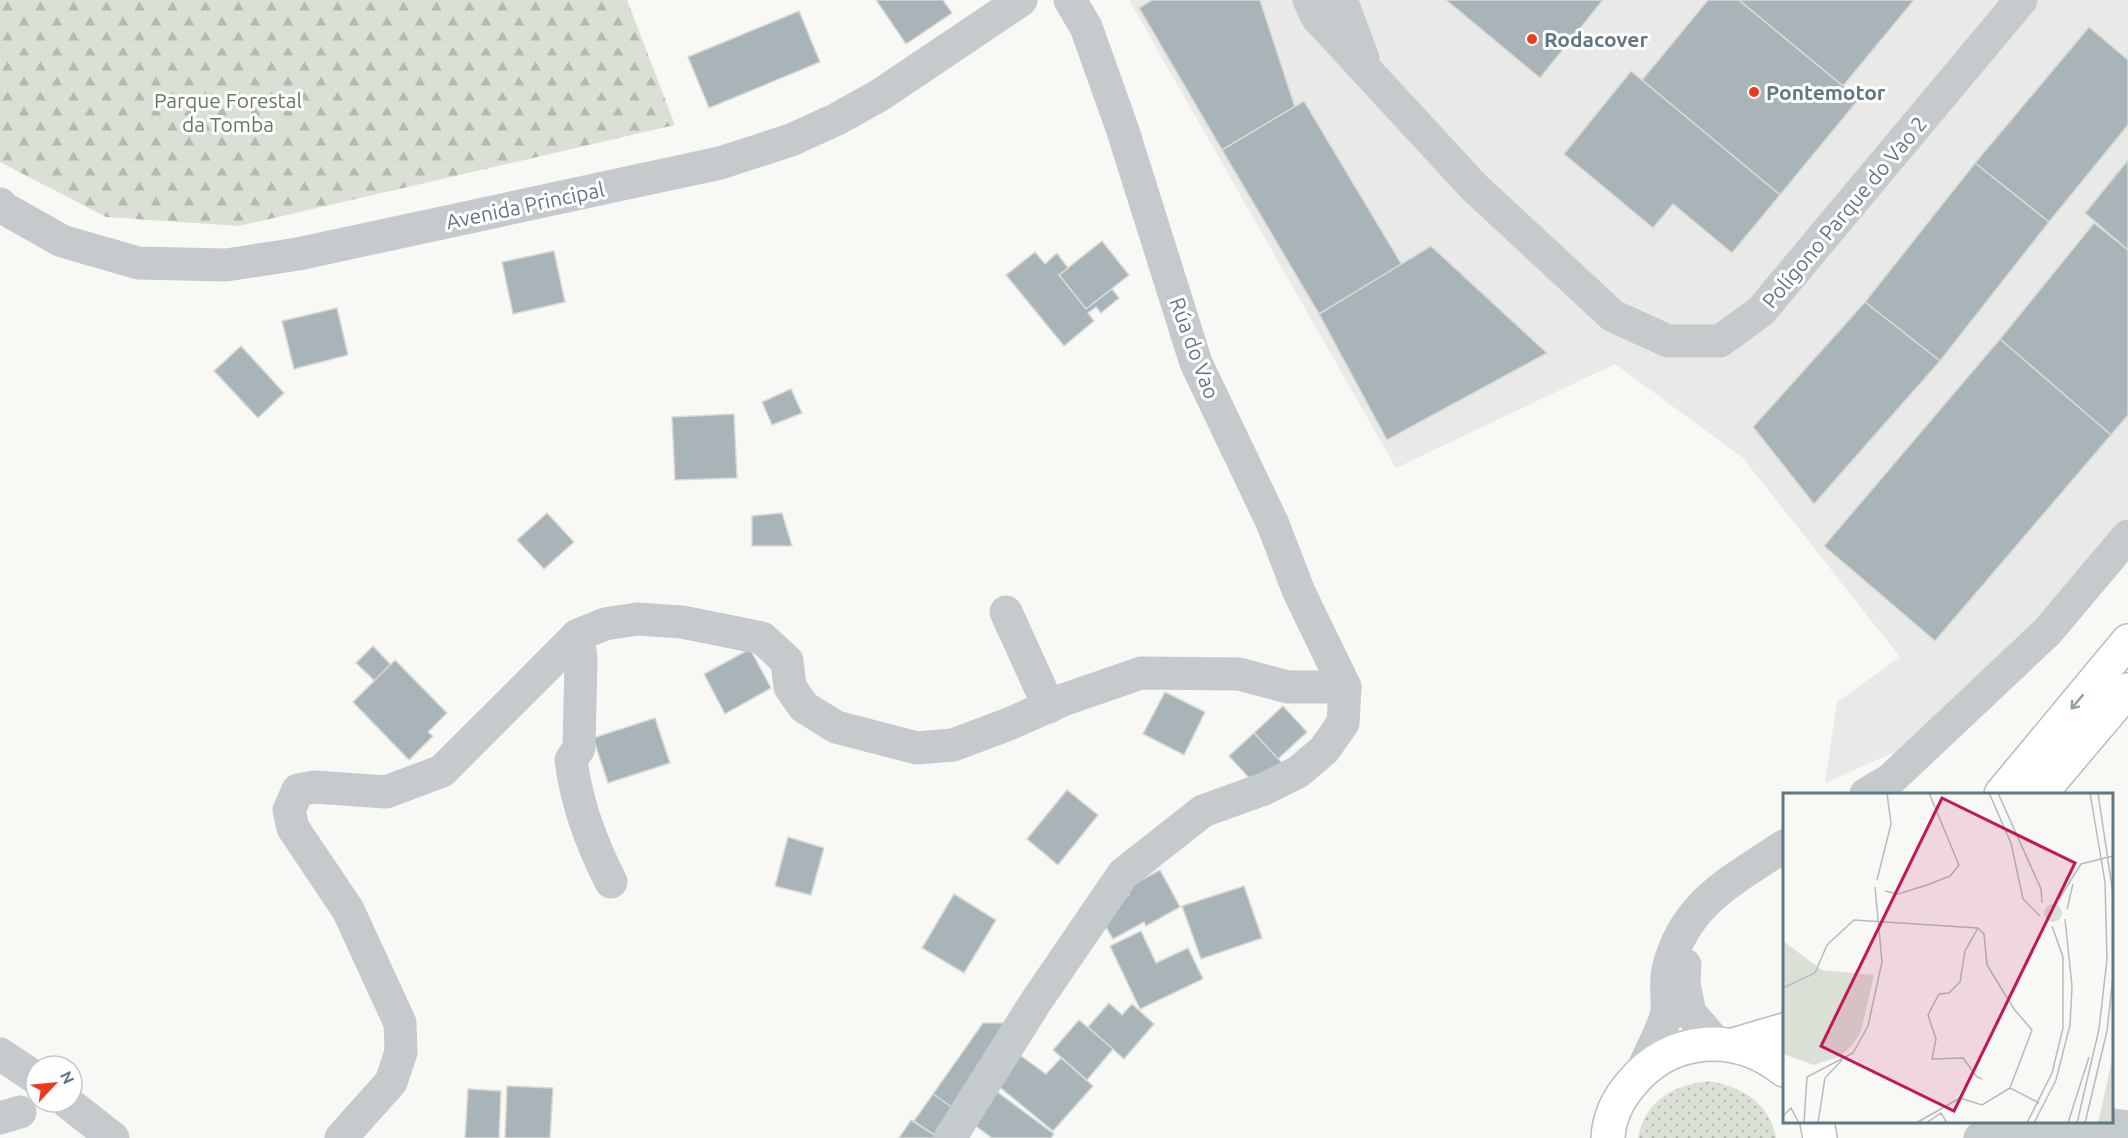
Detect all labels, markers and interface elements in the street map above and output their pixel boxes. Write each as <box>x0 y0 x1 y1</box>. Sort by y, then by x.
place label: Rodacover <box>1544 27 1648 51</box>
marker: Rodacover <box>1525 32 1539 46</box>
place label: Pontemotor <box>1766 80 1886 104</box>
marker: Pontemotor <box>1747 85 1761 99</box>
park label: Parque Forestal da Tomba <box>154 88 302 136</box>
street label: Polígono Parque do Vao 2 <box>1757 111 1931 313</box>
street label: Avenida Principal <box>444 177 606 233</box>
street label: Rúa do Vao <box>1166 294 1224 402</box>
one-way arrow <box>2071 694 2084 710</box>
inset map <box>1783 793 2113 1123</box>
north arrow <box>24 1054 84 1114</box>
text: N <box>57 1068 78 1087</box>

